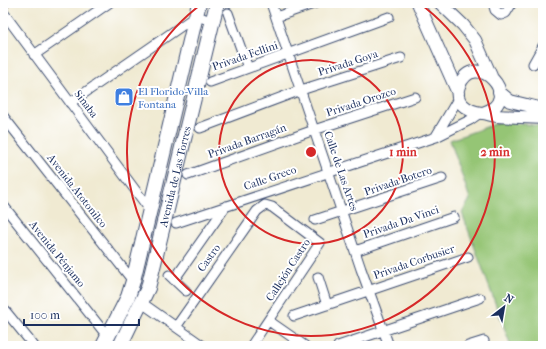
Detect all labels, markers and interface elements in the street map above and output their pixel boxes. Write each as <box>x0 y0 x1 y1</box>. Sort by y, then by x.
street label: Privada Fellini <box>210 38 280 73</box>
street label: Privada Goya <box>316 47 380 79</box>
street label: Privada Orozco <box>325 84 398 119</box>
place label: El Florido-Villa Fontana <box>138 85 209 111</box>
shop icon: El Florido-Villa Fontana <box>113 86 135 108</box>
street label: Sinaba <box>71 88 101 121</box>
street label: Privada Barragán <box>206 121 288 161</box>
street label: Avenida de Las Torres <box>156 125 193 229</box>
street label: Calle de Las Artes <box>321 129 361 213</box>
centre of rings <box>304 145 318 159</box>
text: 1 min <box>389 145 418 159</box>
text: 2 min <box>480 145 511 159</box>
street label: Avenida Atotonilco <box>44 151 110 231</box>
street label: Calle Greco <box>242 163 298 193</box>
street label: Privada Botero <box>363 163 434 199</box>
street label: Privada Da Vinci <box>362 203 441 241</box>
street label: Avenida Pénjamo <box>26 218 88 290</box>
street label: Callejón Castro <box>263 236 313 304</box>
street label: Castro <box>195 241 223 274</box>
street label: Privada Corbusier <box>372 242 457 282</box>
north arrow <box>484 287 524 327</box>
text: N <box>502 291 516 307</box>
scale bar <box>24 301 139 327</box>
text: 100 m <box>30 308 60 322</box>

